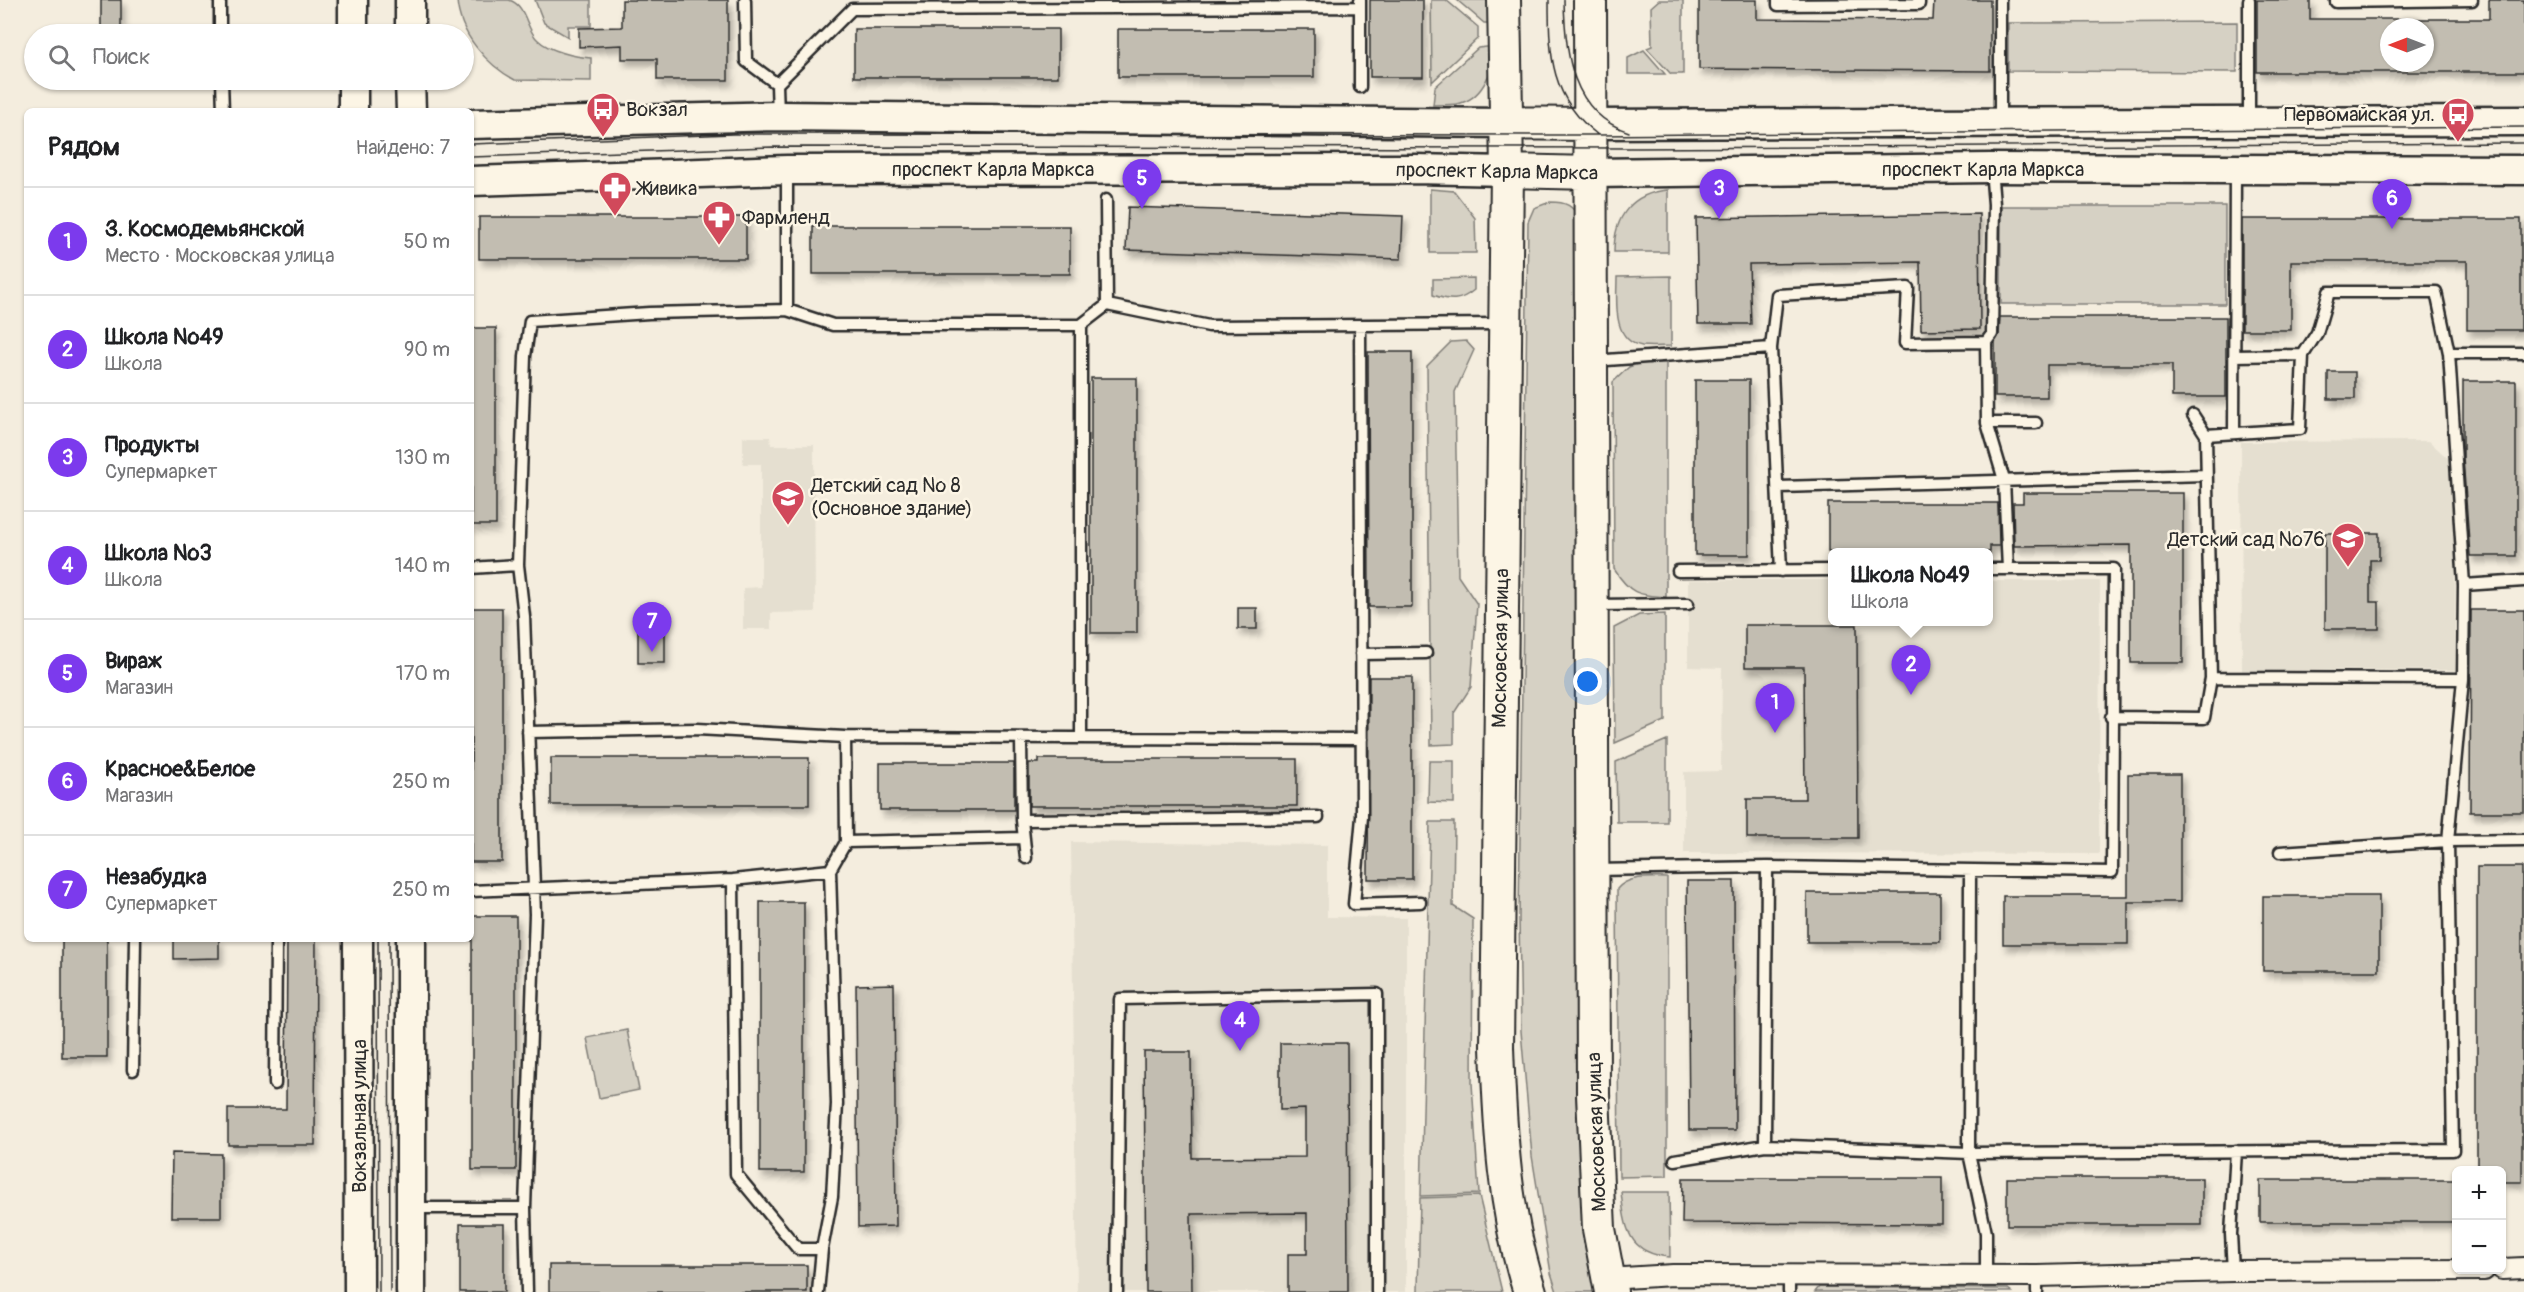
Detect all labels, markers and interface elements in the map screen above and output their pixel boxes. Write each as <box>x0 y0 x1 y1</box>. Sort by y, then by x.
north arrow <box>2380 18 2434 72</box>
search box <box>24 24 474 90</box>
icon: search <box>45 41 78 74</box>
text: Поиск <box>93 43 150 71</box>
bus stop icon: Вокзал <box>585 91 621 138</box>
bus stop icon: Первомайская ул. <box>2440 96 2476 143</box>
place label: Вокзал <box>626 97 688 122</box>
place label: Первомайская ул. <box>2284 102 2435 127</box>
text: Рядом <box>48 131 120 163</box>
text: Найдено: 7 <box>356 135 450 160</box>
street label: проспект Карла Маркса <box>892 157 1094 182</box>
street label: проспект Карла Маркса <box>1396 157 1598 186</box>
street label: проспект Карла Маркса <box>1882 157 2084 182</box>
pin: 5 <box>1122 160 1162 209</box>
pharmacy icon: Живика <box>597 170 633 217</box>
pin: 3 <box>1700 170 1738 219</box>
place label: Живика <box>635 176 697 201</box>
pin: 6 <box>2372 180 2412 229</box>
pharmacy icon: Фармленд <box>701 199 737 246</box>
place label: Фармленд <box>742 205 830 230</box>
text: З. Космодемьянской <box>105 215 305 243</box>
text: 1 <box>64 229 71 254</box>
text: 50 m <box>403 229 450 254</box>
text: Место · Московская улица <box>105 243 334 268</box>
text: Школа №49 <box>105 323 224 351</box>
text: 2 <box>62 337 73 362</box>
text: 90 m <box>404 337 450 362</box>
text: Школа <box>105 351 162 376</box>
text: Продукты <box>105 431 200 459</box>
text: 3 <box>62 445 73 470</box>
text: 130 m <box>395 445 450 470</box>
text: Супермаркет <box>105 459 217 484</box>
place label: Детский сад № 8 (Основное здание) <box>810 473 972 521</box>
school or university icon: Детский сад № 8 (Основное здание) <box>770 479 806 526</box>
school or university icon: Детский сад №76 <box>2330 521 2366 568</box>
place label: Детский сад №76 <box>2167 527 2325 552</box>
text: Школа №3 <box>105 539 212 567</box>
popup <box>1828 548 1993 626</box>
text: 4 <box>62 553 73 578</box>
text: 140 m <box>395 553 450 578</box>
text: Школа №49 <box>1851 561 1970 589</box>
text: Школа <box>105 567 162 592</box>
street label: Московская улица <box>1487 568 1514 728</box>
text: Школа <box>1851 589 1908 614</box>
pin: 7 <box>632 602 672 652</box>
pin: 2 <box>1892 646 1930 695</box>
text: Вираж <box>105 647 162 675</box>
text: 5 <box>62 661 73 686</box>
text: 170 m <box>396 661 450 686</box>
your location <box>1573 667 1602 696</box>
text: Магазин <box>105 675 173 700</box>
pin: 1 <box>1756 684 1794 733</box>
text: Красное&Белое <box>105 755 255 783</box>
text: 6 <box>62 769 73 794</box>
text: 250 m <box>392 769 450 794</box>
text: Магазин <box>105 783 173 808</box>
text: Незабудка <box>105 863 207 891</box>
text: 7 <box>62 877 73 902</box>
text: 250 m <box>392 877 450 902</box>
text: Супермаркет <box>105 891 217 916</box>
pin: 4 <box>1220 1002 1260 1051</box>
street label: Вокзальная улица <box>347 1039 372 1193</box>
street label: Московская улица <box>1581 1052 1612 1212</box>
map controls <box>2452 1166 2506 1274</box>
button: + <box>2452 1166 2506 1220</box>
button: − <box>2452 1220 2506 1274</box>

